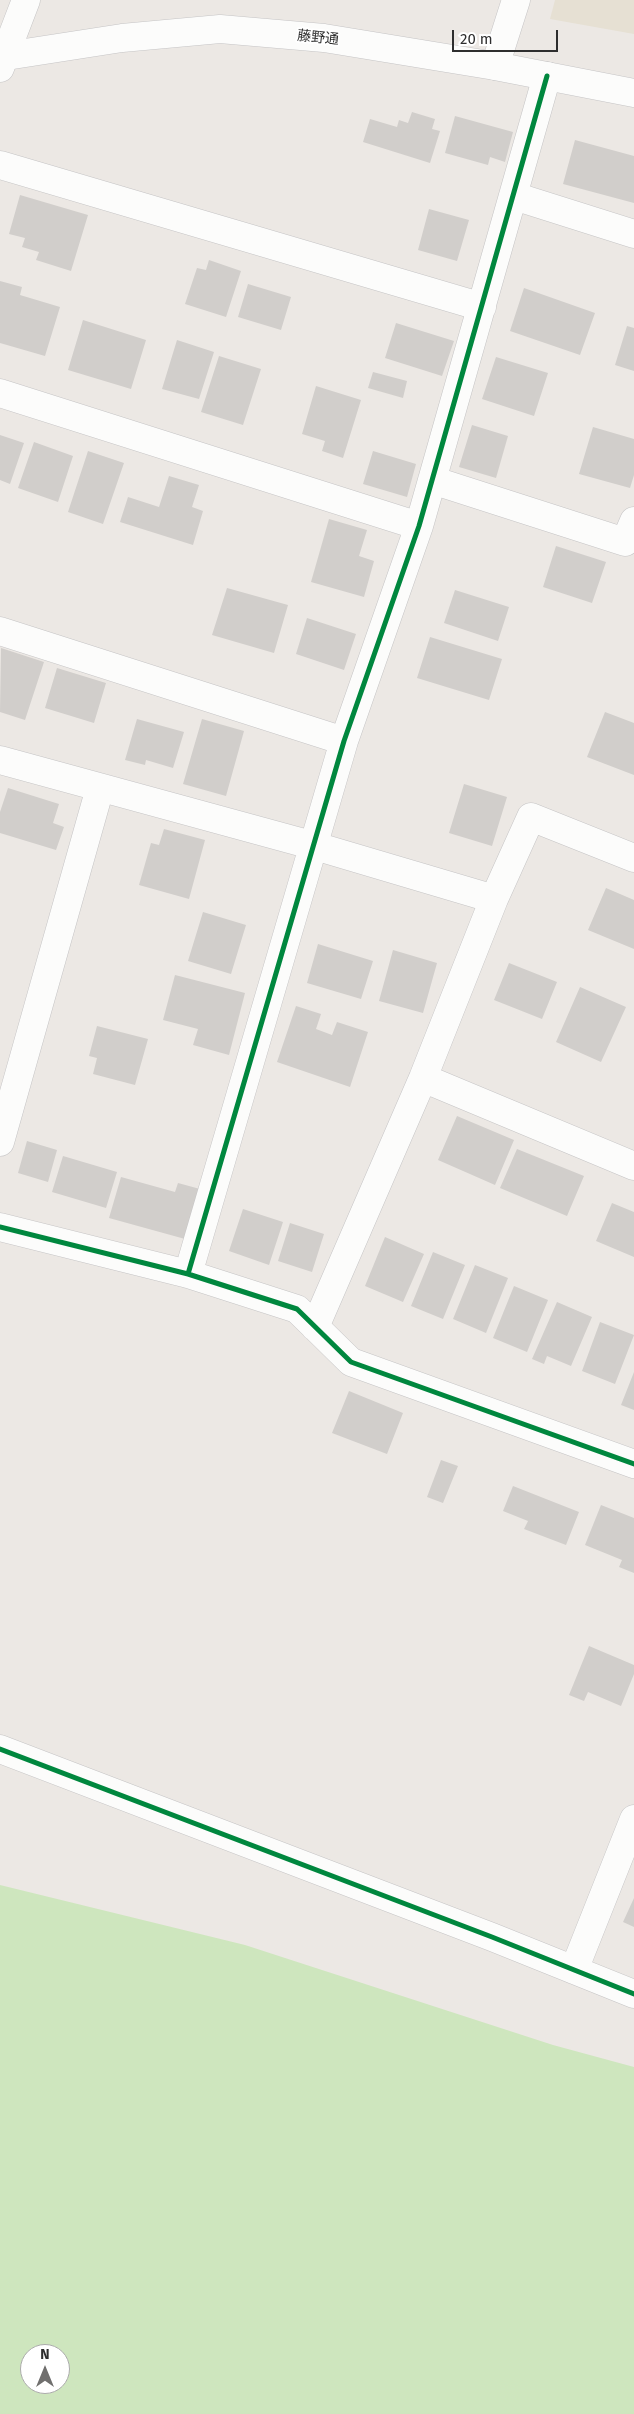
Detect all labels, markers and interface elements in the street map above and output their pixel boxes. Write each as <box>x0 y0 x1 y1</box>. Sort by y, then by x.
scale bar <box>454 20 560 52</box>
street label: 藤野通 <box>296 27 340 49</box>
text: 20 m <box>460 30 493 48</box>
north arrow <box>20 2344 70 2394</box>
text: N <box>40 2346 50 2363</box>

